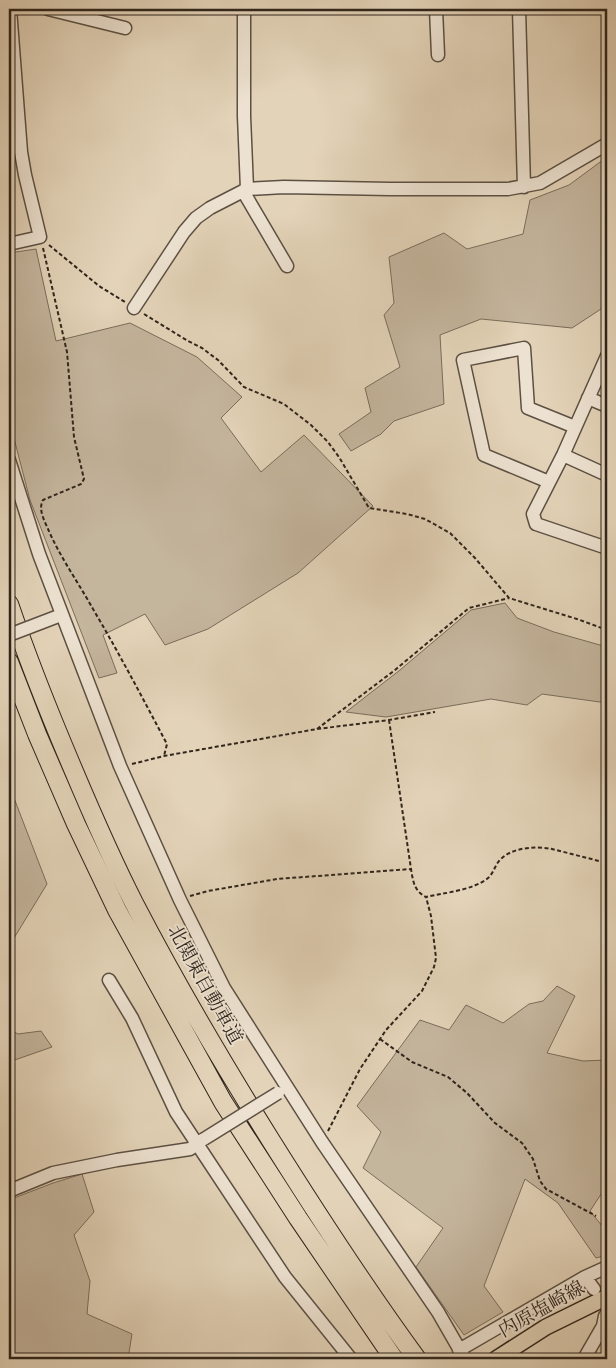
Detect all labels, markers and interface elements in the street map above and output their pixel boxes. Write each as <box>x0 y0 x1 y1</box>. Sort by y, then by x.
street label: 北関東自動車道 <box>161 921 247 1049</box>
street label: 内原塩崎線 <box>495 1276 589 1344</box>

